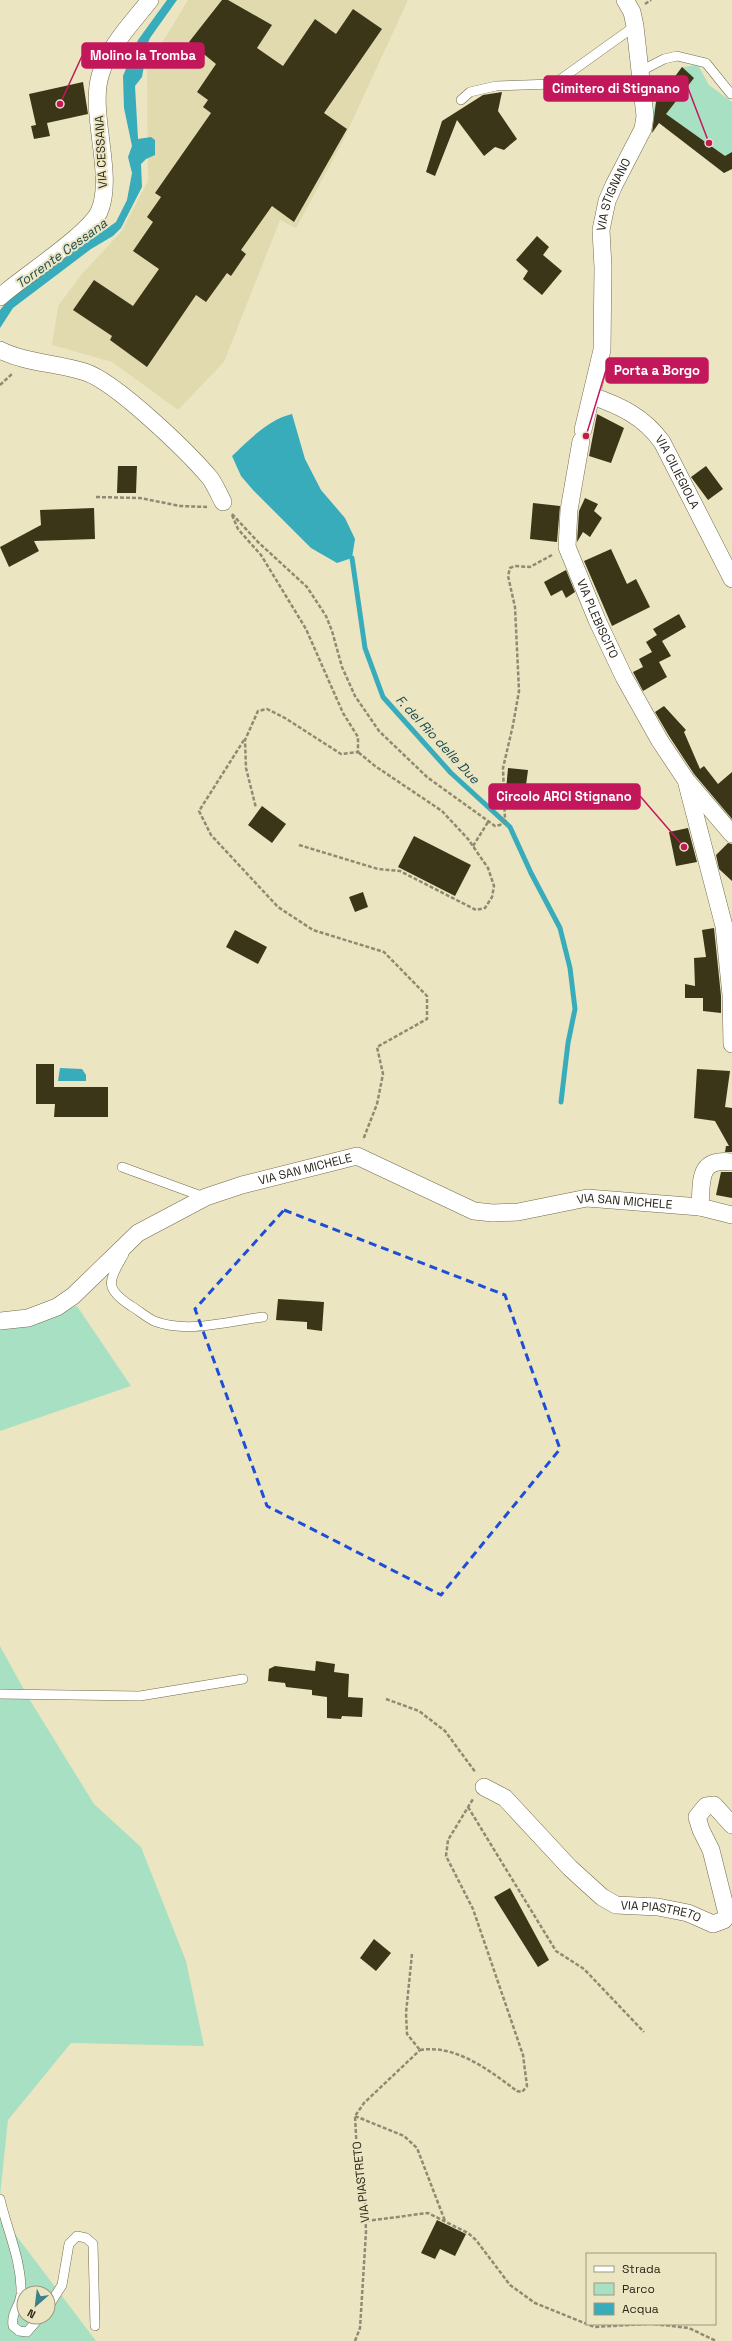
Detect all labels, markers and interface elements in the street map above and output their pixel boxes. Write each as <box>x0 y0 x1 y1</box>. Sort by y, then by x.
callout: Molino la Tromba <box>82 43 204 68</box>
text: Molino la Tromba <box>90 47 196 64</box>
callout: Cimitero di Stignano <box>544 76 688 101</box>
text: Cimitero di Stignano <box>552 80 680 97</box>
street label: VIA CESSANA <box>91 115 111 189</box>
street label: VIA STIGNANO <box>593 155 635 233</box>
water label: Torrente Cessana <box>12 214 111 292</box>
callout: Porta a Borgo <box>606 358 708 383</box>
text: Porta a Borgo <box>614 362 700 379</box>
street label: VIA CILIEGIOLA <box>652 432 703 512</box>
street label: VIA PLEBISCITO <box>573 577 622 661</box>
water label: F. del Rio delle Due <box>392 691 484 788</box>
callout: Circolo ARCI Stignano <box>489 784 640 809</box>
text: Circolo ARCI Stignano <box>496 788 632 805</box>
street label: VIA SAN MICHELE <box>257 1150 354 1189</box>
street label: VIA SAN MICHELE <box>575 1190 673 1213</box>
street label: VIA PIASTRETO <box>620 1897 704 1926</box>
street label: VIA PIASTRETO <box>349 2141 373 2223</box>
legend <box>586 2253 716 2325</box>
text: Strada <box>622 2261 661 2277</box>
text: Parco <box>622 2281 655 2297</box>
north arrow <box>16 2285 56 2325</box>
text: Acqua <box>622 2301 659 2317</box>
text: N <box>25 2306 38 2322</box>

